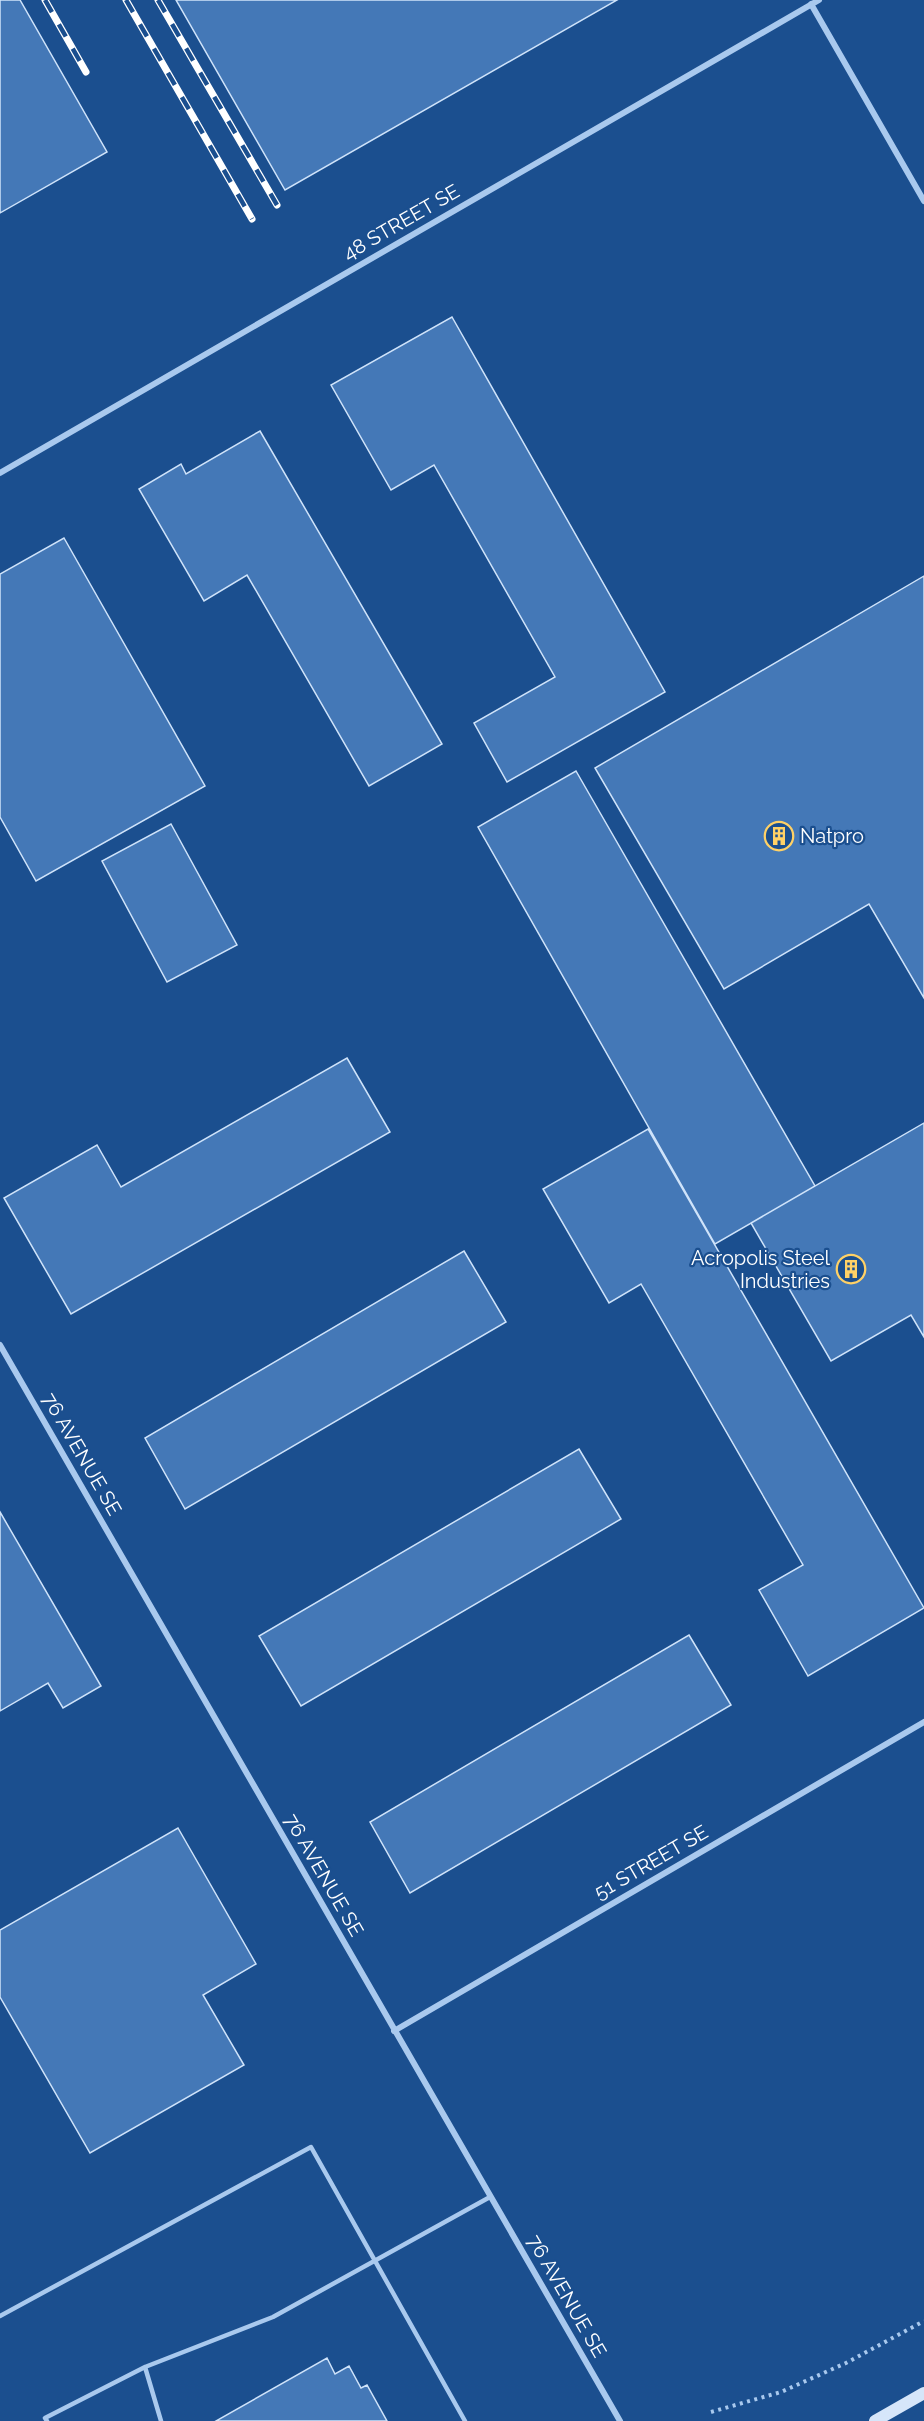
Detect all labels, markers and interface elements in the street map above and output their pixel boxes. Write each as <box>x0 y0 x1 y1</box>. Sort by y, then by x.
street label: 48 STREET SE <box>338 179 464 265</box>
building icon: Natpro <box>763 820 795 852</box>
place label: Natpro <box>800 824 864 848</box>
place label: Acropolis Steel Industries <box>691 1246 831 1293</box>
building icon: Acropolis Steel Industries <box>835 1253 867 1285</box>
street label: 76 AVENUE SE <box>37 1388 127 1520</box>
street label: 76 AVENUE SE <box>279 1809 369 1941</box>
street label: 51 STREET SE <box>590 1820 712 1904</box>
street label: 76 AVENUE SE <box>522 2230 612 2362</box>

